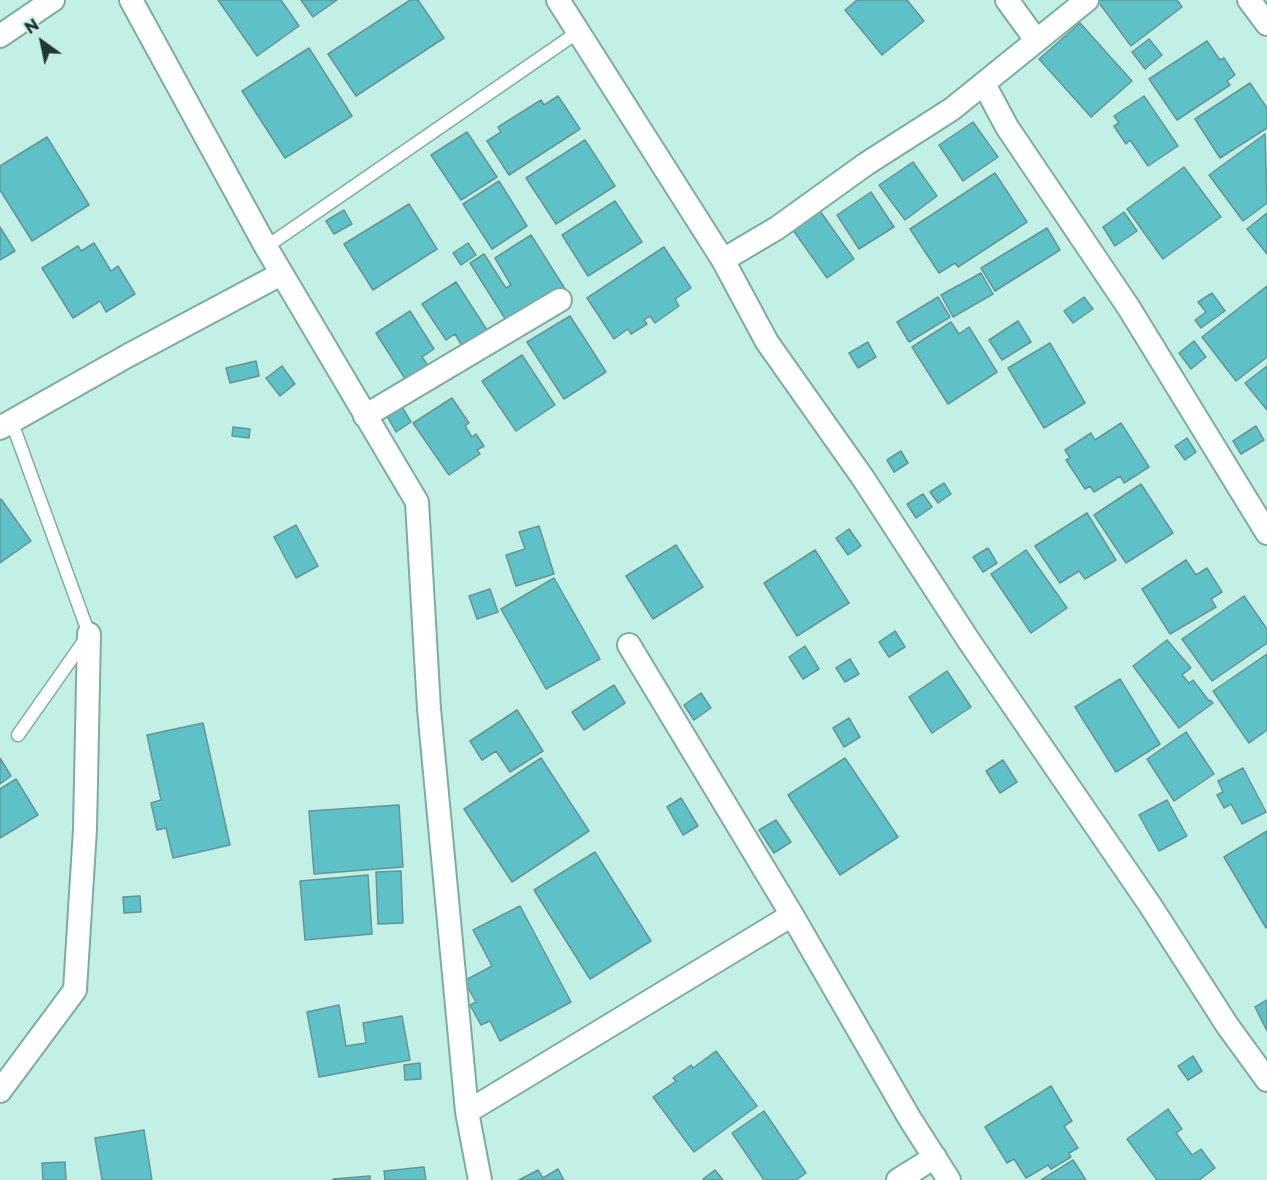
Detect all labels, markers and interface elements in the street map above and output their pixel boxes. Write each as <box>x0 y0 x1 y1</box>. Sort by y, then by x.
north arrow <box>12 12 72 72</box>
text: N <box>21 15 43 38</box>

